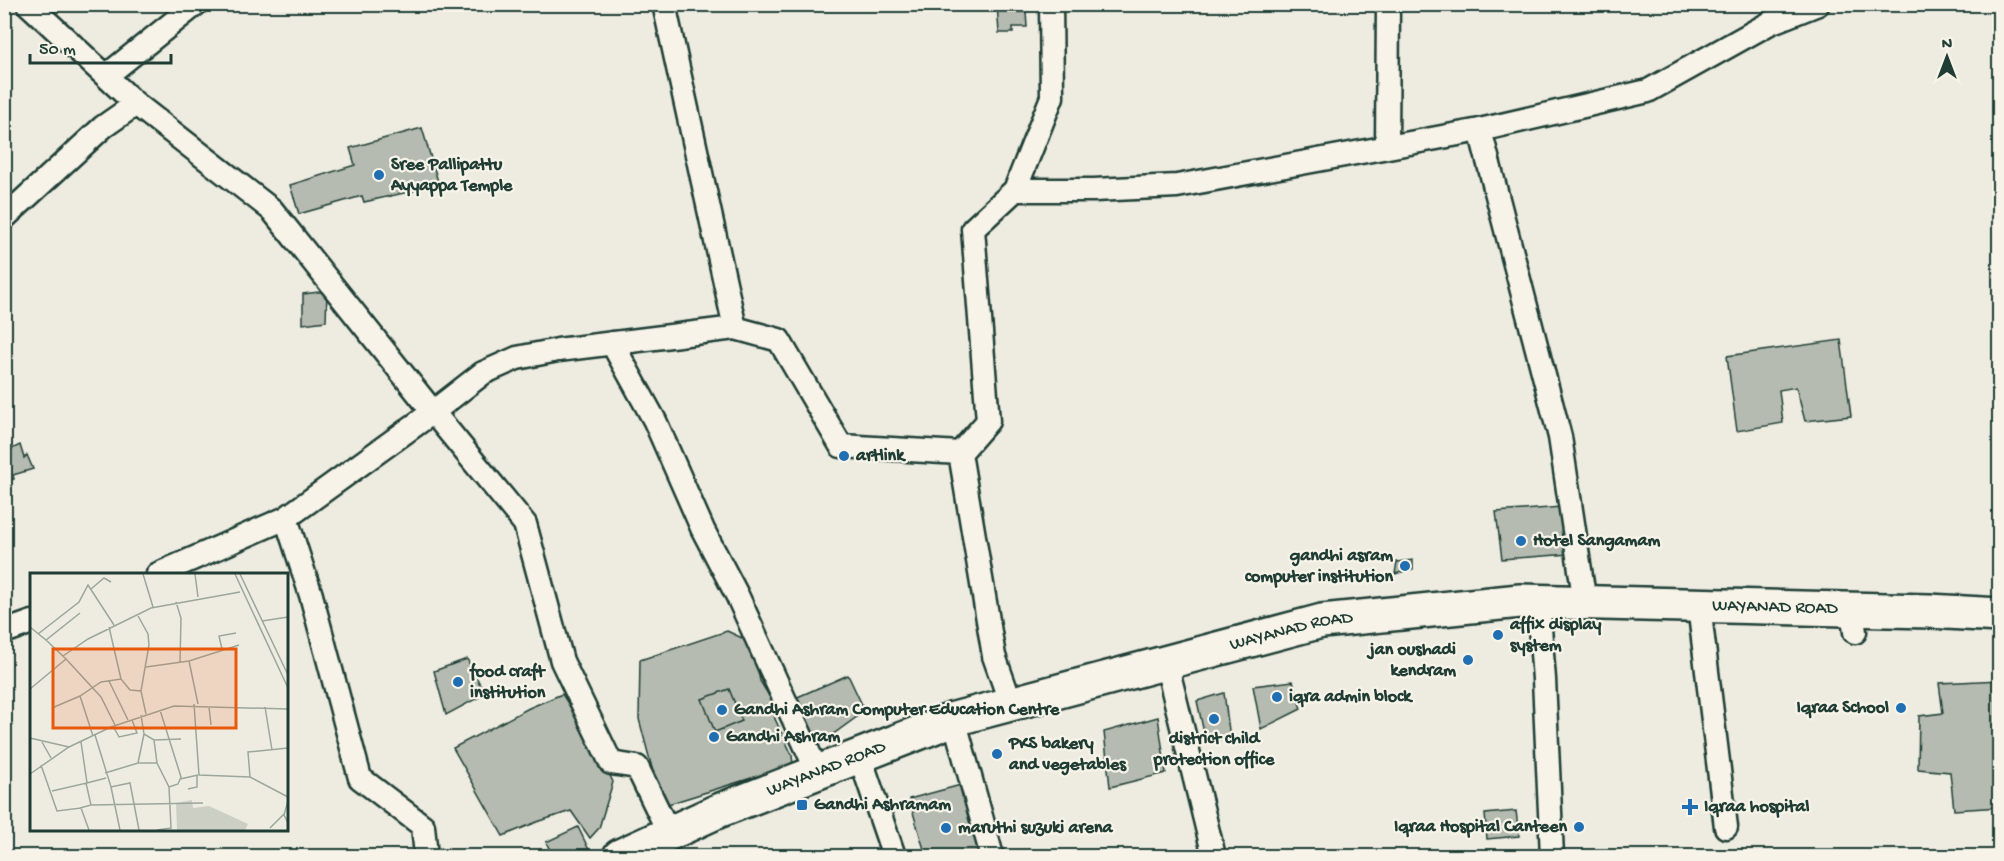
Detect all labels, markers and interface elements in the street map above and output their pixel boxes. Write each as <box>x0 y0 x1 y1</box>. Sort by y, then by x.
scale bar <box>30 27 171 65</box>
north arrow <box>1917 27 1977 87</box>
text: N <box>1942 36 1953 55</box>
text: 50 m <box>39 40 76 61</box>
place label: Sree Pallipattu Ayyappa Temple <box>390 155 513 197</box>
marker: Sree Pallipattu Ayyappa Temple <box>372 168 386 182</box>
place label: artlink <box>855 446 906 467</box>
marker: artlink <box>837 449 851 463</box>
place label: Hotel Sangamam <box>1533 531 1660 552</box>
marker: Hotel Sangamam <box>1514 534 1528 548</box>
place label: gandhi asram computer institution <box>1245 546 1393 588</box>
marker: gandhi asram computer institution <box>1398 559 1412 573</box>
inset map <box>30 573 288 831</box>
street label: WAYANAD ROAD <box>1712 595 1838 619</box>
street label: WAYANAD ROAD <box>1228 607 1354 656</box>
place label: affix display system <box>1509 615 1602 657</box>
marker: affix display system <box>1491 628 1505 642</box>
place label: jan oushadi kendram <box>1366 640 1456 682</box>
marker: jan oushadi kendram <box>1461 653 1475 667</box>
place label: food craft institution <box>469 662 546 704</box>
marker: food craft institution <box>451 675 465 689</box>
place label: iqra admin block <box>1289 687 1413 708</box>
marker: iqra admin block <box>1270 690 1284 704</box>
place label: Iqraa School <box>1797 698 1889 719</box>
place label: Gandhi Ashram Computer Education Centre <box>734 700 1060 721</box>
marker: Iqraa School <box>1894 701 1908 715</box>
marker: Gandhi Ashram Computer Education Centre <box>715 703 729 717</box>
marker: district child protection office <box>1207 712 1221 726</box>
place label: Gandhi Ashram <box>726 727 841 748</box>
place label: district child protection office <box>1153 729 1275 771</box>
marker: Gandhi Ashram <box>707 730 721 744</box>
place label: PKS bakery and vegetables <box>1008 734 1127 776</box>
street label: WAYANAD ROAD <box>764 736 889 801</box>
marker: PKS bakery and vegetables <box>990 747 1004 761</box>
place label: Gandhi Ashramam <box>814 795 951 816</box>
place label: Iqraa hospital <box>1704 797 1809 818</box>
marker: Gandhi Ashramam <box>795 798 809 812</box>
marker: Iqraa hospital <box>1681 798 1699 816</box>
place label: Iqraa Hospital Canteen <box>1394 817 1567 838</box>
place label: maruthi suzuki arena <box>958 818 1114 839</box>
marker: Iqraa Hospital Canteen <box>1572 820 1586 834</box>
marker: maruthi suzuki arena <box>939 821 953 835</box>

